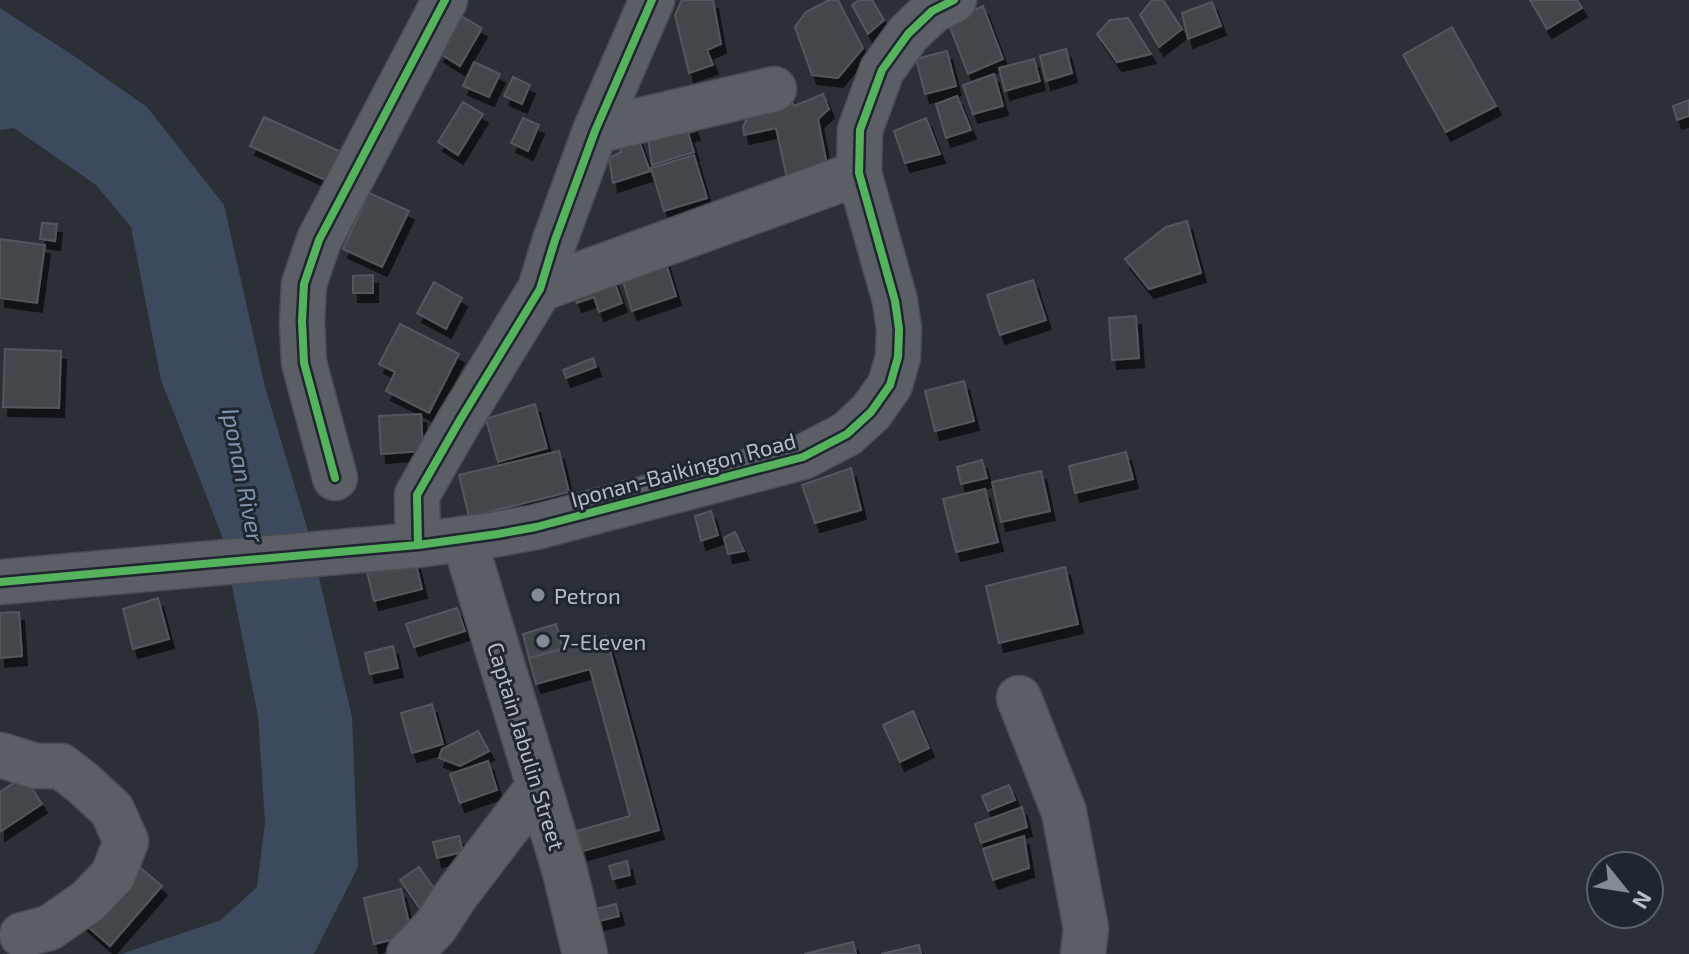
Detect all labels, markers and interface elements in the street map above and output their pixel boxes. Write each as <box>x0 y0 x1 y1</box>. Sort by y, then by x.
water label: Iponan River <box>217 405 271 545</box>
street label: Iponan-Baikingon Road <box>567 426 799 512</box>
place label: Petron <box>554 582 621 608</box>
marker: Petron <box>529 586 547 604</box>
place label: 7-Eleven <box>559 628 646 654</box>
marker: 7-Eleven <box>534 632 552 650</box>
street label: Captain Jabulin Street <box>483 639 571 853</box>
north arrow <box>1585 850 1665 930</box>
text: N <box>1628 887 1658 914</box>

